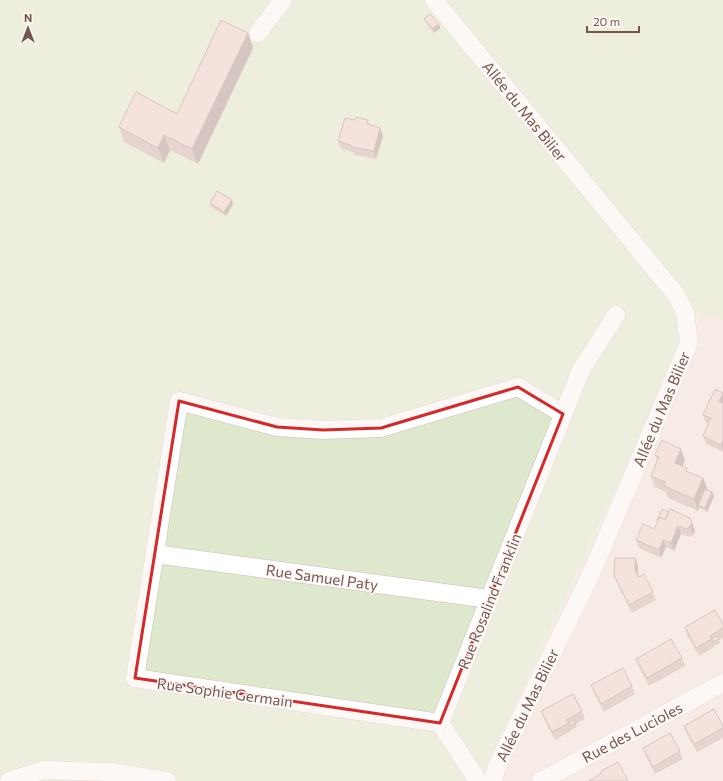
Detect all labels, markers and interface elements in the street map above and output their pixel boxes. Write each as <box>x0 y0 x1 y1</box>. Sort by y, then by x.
north arrow <box>8 8 48 48</box>
scale bar <box>587 8 639 34</box>
text: N <box>24 11 32 24</box>
text: 20 m <box>593 14 620 28</box>
street label: Allée du Mas Bilier <box>479 57 571 165</box>
street label: Allée du Mas Bilier <box>629 349 693 469</box>
street label: Rue Rosalind Franklin <box>453 530 525 672</box>
street label: Rue Samuel Paty <box>265 560 379 594</box>
street label: Allée du Mas Bilier <box>492 646 562 764</box>
street label: Rue Sophie Germain <box>156 674 294 710</box>
street label: Rue des Lucioles <box>579 698 685 766</box>

